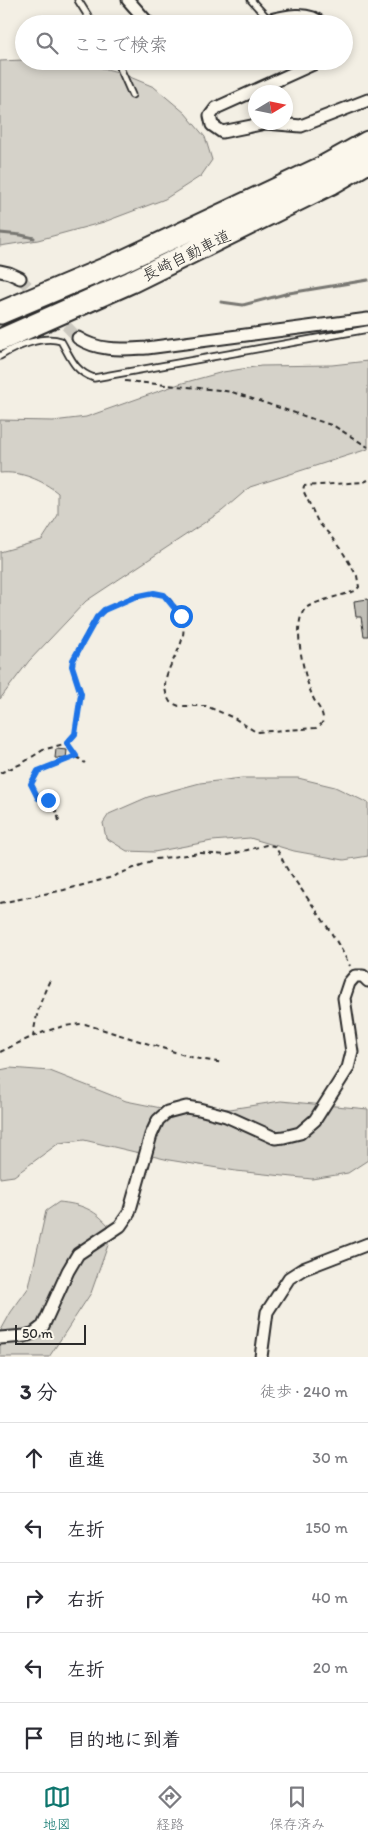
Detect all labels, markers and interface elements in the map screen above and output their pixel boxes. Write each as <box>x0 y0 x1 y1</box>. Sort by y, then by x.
search box <box>15 15 353 70</box>
icon: search <box>33 29 61 57</box>
text: ここで検索 <box>73 33 168 56</box>
north arrow <box>248 85 293 130</box>
street label: 長崎自動車道 <box>139 226 234 285</box>
route start <box>170 605 193 628</box>
route end <box>37 789 60 812</box>
scale bar <box>15 1322 86 1345</box>
text: 50 m <box>22 1325 53 1342</box>
text: 3 分 <box>20 1379 57 1404</box>
text: 徒歩 · 240 m <box>260 1382 348 1401</box>
icon: ahead <box>20 1444 48 1472</box>
text: 直進 <box>67 1448 105 1471</box>
text: 30 m <box>312 1448 348 1467</box>
icon: left <box>20 1514 48 1542</box>
text: 左折 <box>67 1518 105 1541</box>
text: 150 m <box>305 1518 348 1537</box>
icon: right <box>20 1584 48 1612</box>
text: 右折 <box>67 1588 105 1611</box>
text: 40 m <box>311 1588 348 1607</box>
icon: left <box>20 1654 48 1682</box>
text: 左折 <box>67 1658 105 1681</box>
text: 20 m <box>313 1658 348 1677</box>
icon: arrive <box>20 1724 48 1752</box>
text: 目的地に到着 <box>67 1728 181 1751</box>
tab: 地図 <box>43 1783 71 1833</box>
tab: 経路 <box>156 1783 184 1833</box>
tab: 保存済み <box>269 1783 325 1833</box>

